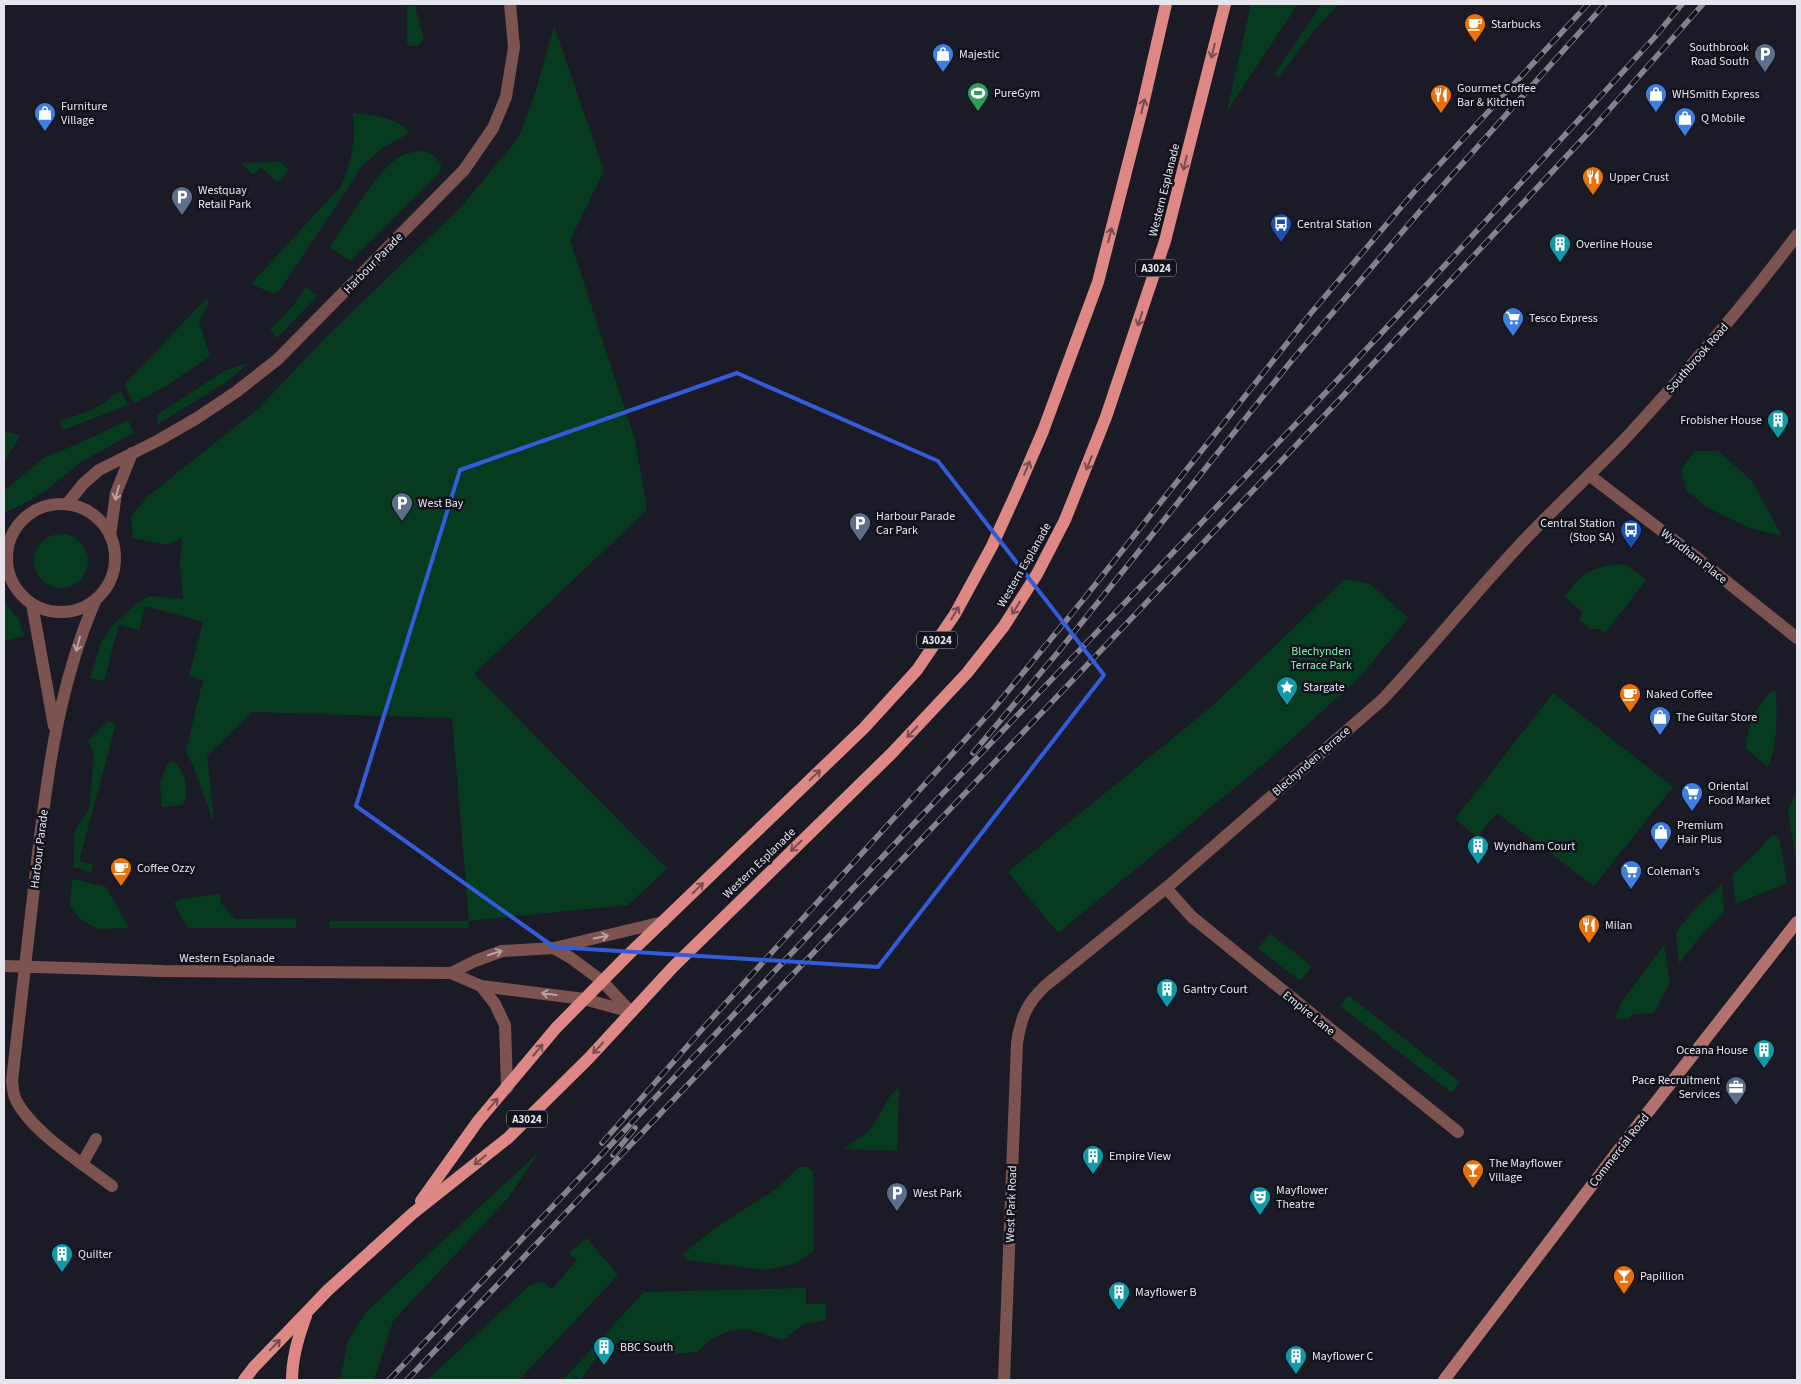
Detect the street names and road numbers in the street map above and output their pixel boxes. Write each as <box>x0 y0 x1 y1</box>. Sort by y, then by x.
street label: Western Esplanade <box>1145 142 1184 239</box>
street label: Harbour Parade <box>340 229 407 298</box>
road number: A3024 <box>1136 260 1176 276</box>
street label: Southbrook Road <box>1662 320 1733 397</box>
street label: Western Esplanade <box>993 520 1056 611</box>
street label: Wyndham Place <box>1657 525 1731 588</box>
road number: A3024 <box>917 632 957 648</box>
street label: Blechynden Terrace <box>1269 723 1354 800</box>
street label: Harbour Parade <box>26 809 53 889</box>
street label: Western Esplanade <box>719 824 800 903</box>
street label: Western Esplanade <box>179 950 275 967</box>
street label: Empire Lane <box>1279 987 1338 1040</box>
road number: A3024 <box>507 1110 547 1128</box>
street label: Commercial Road <box>1585 1110 1653 1191</box>
street label: West Park Road <box>1002 1165 1021 1243</box>

